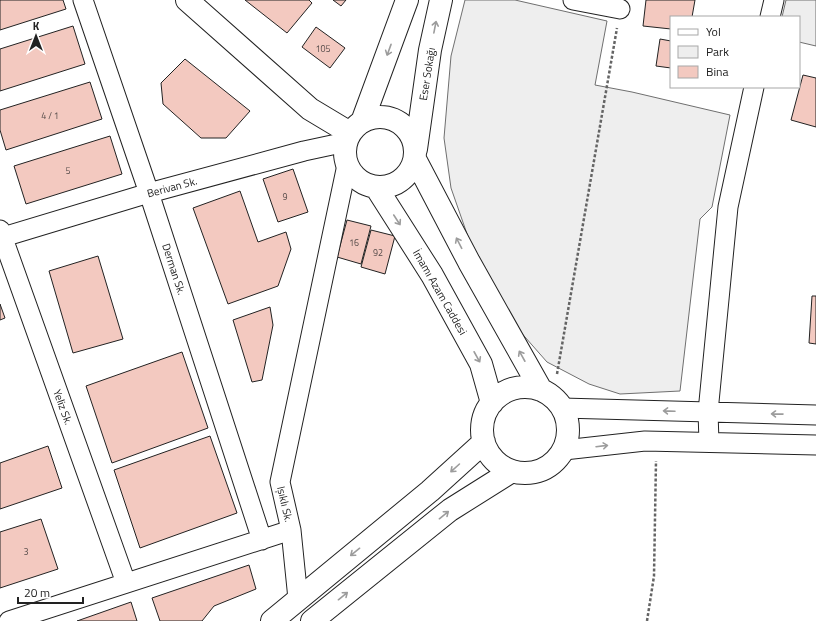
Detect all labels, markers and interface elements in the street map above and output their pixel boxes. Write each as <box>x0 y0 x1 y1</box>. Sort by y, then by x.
north arrow <box>16 16 56 56</box>
legend <box>670 16 800 88</box>
text: K <box>33 18 40 34</box>
one-way arrow <box>431 21 439 34</box>
text: Yol <box>706 22 721 41</box>
house number: 105 <box>315 42 331 55</box>
text: Park <box>706 42 729 61</box>
one-way arrow <box>384 43 392 55</box>
street label: Eser Sokağı <box>415 46 439 102</box>
text: Bina <box>706 62 728 81</box>
house number: 4 / 1 <box>41 109 59 122</box>
house number: 5 <box>65 164 71 177</box>
street label: Berivan Sk. <box>145 173 199 201</box>
house number: 9 <box>282 190 288 203</box>
one-way arrow <box>393 214 401 225</box>
house number: 16 <box>349 236 359 249</box>
one-way arrow <box>455 237 462 249</box>
street label: Derman Sk. <box>158 241 190 297</box>
house number: 92 <box>373 246 383 259</box>
street label: İmamı Azam Caddesi <box>409 246 471 338</box>
one-way arrow <box>473 350 481 362</box>
one-way arrow <box>517 350 525 362</box>
street label: Yeliz Sk. <box>49 387 77 427</box>
one-way arrow <box>663 407 676 415</box>
one-way arrow <box>771 410 784 417</box>
one-way arrow <box>595 442 608 449</box>
one-way arrow <box>450 463 460 473</box>
street label: Işıklı Sk. <box>273 484 297 524</box>
one-way arrow <box>438 510 449 519</box>
house number: 3 <box>23 545 29 558</box>
one-way arrow <box>350 547 361 556</box>
scale bar <box>18 579 83 605</box>
text: 20 m <box>24 583 50 602</box>
one-way arrow <box>337 592 348 601</box>

